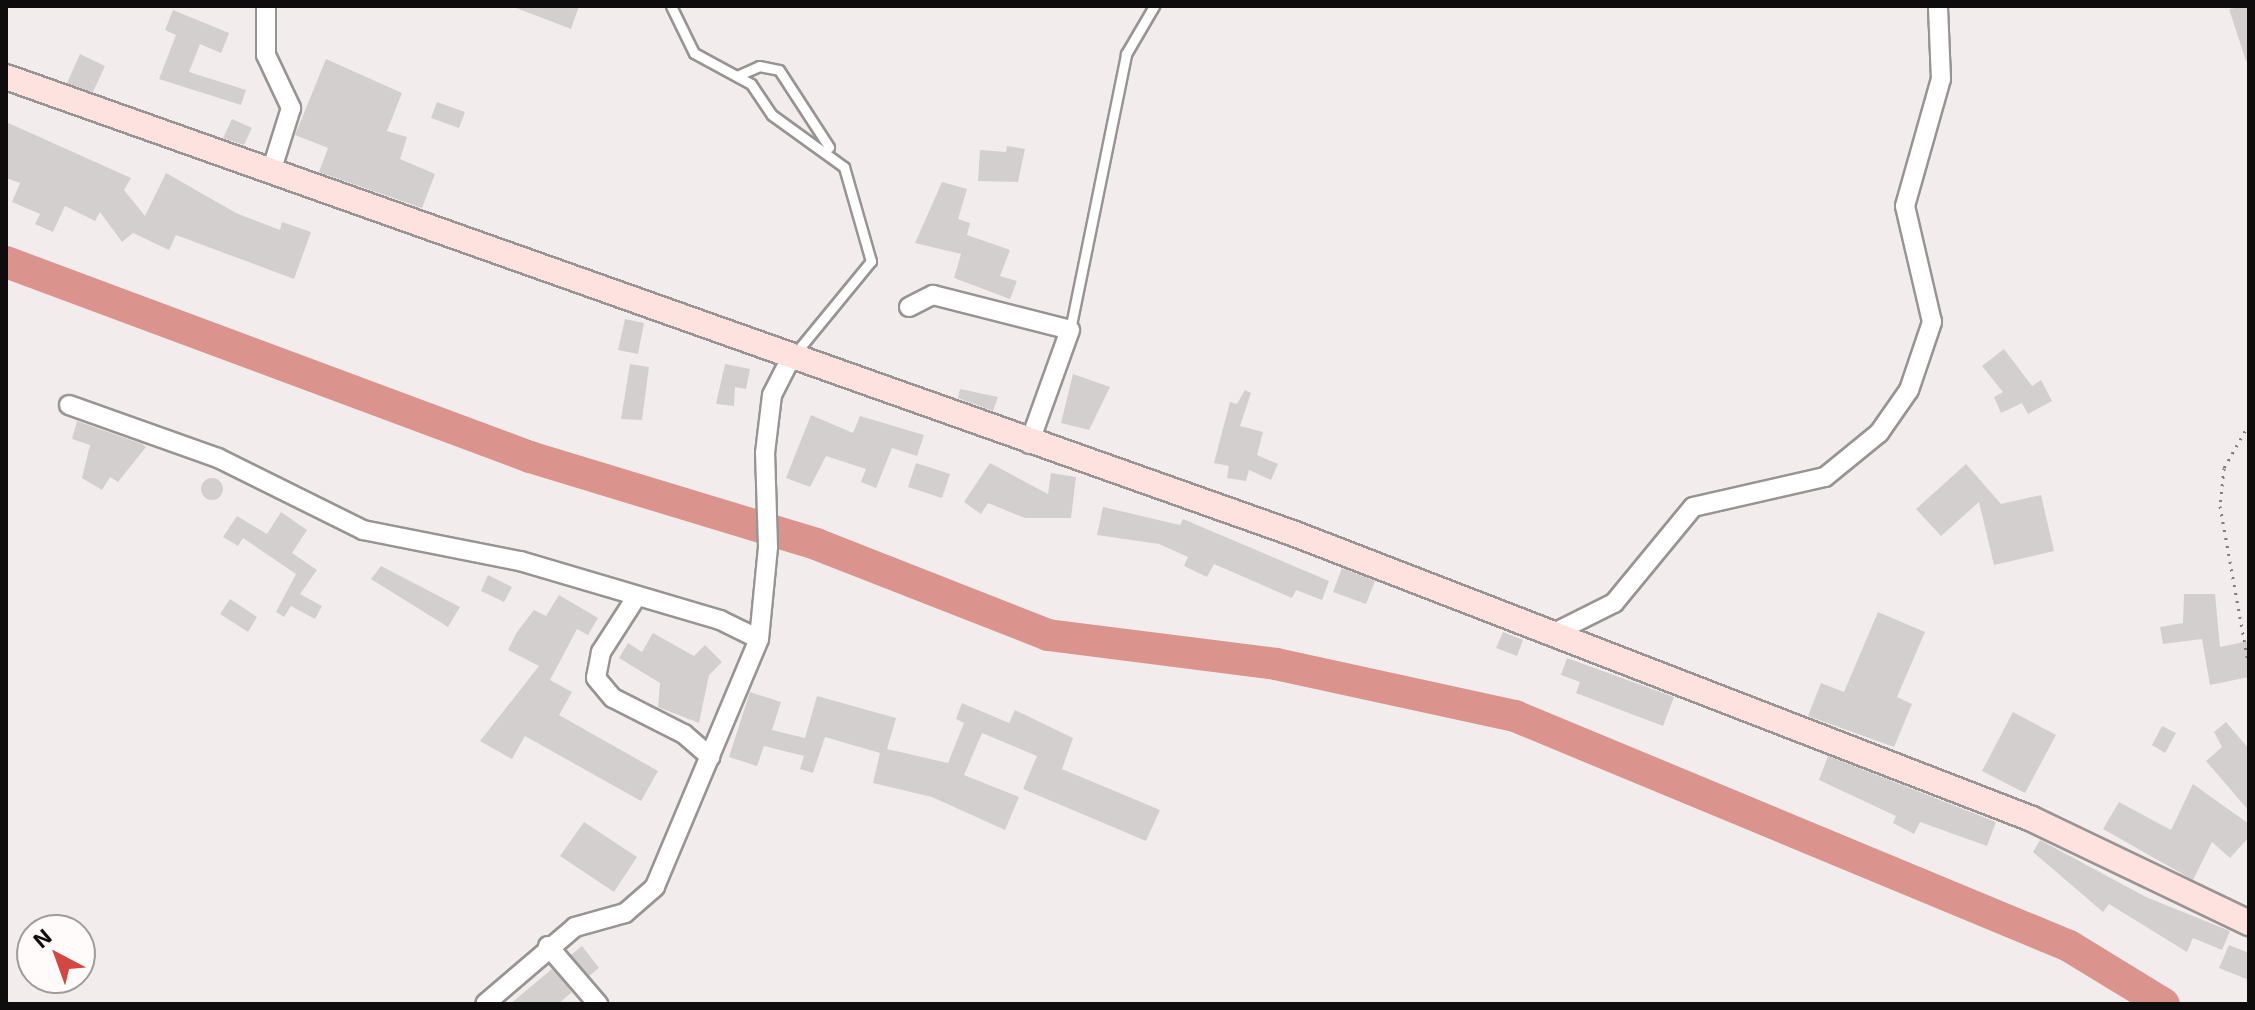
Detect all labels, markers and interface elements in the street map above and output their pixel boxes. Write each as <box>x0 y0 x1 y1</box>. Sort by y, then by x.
north arrow <box>16 914 96 994</box>
text: N <box>27 922 56 952</box>

